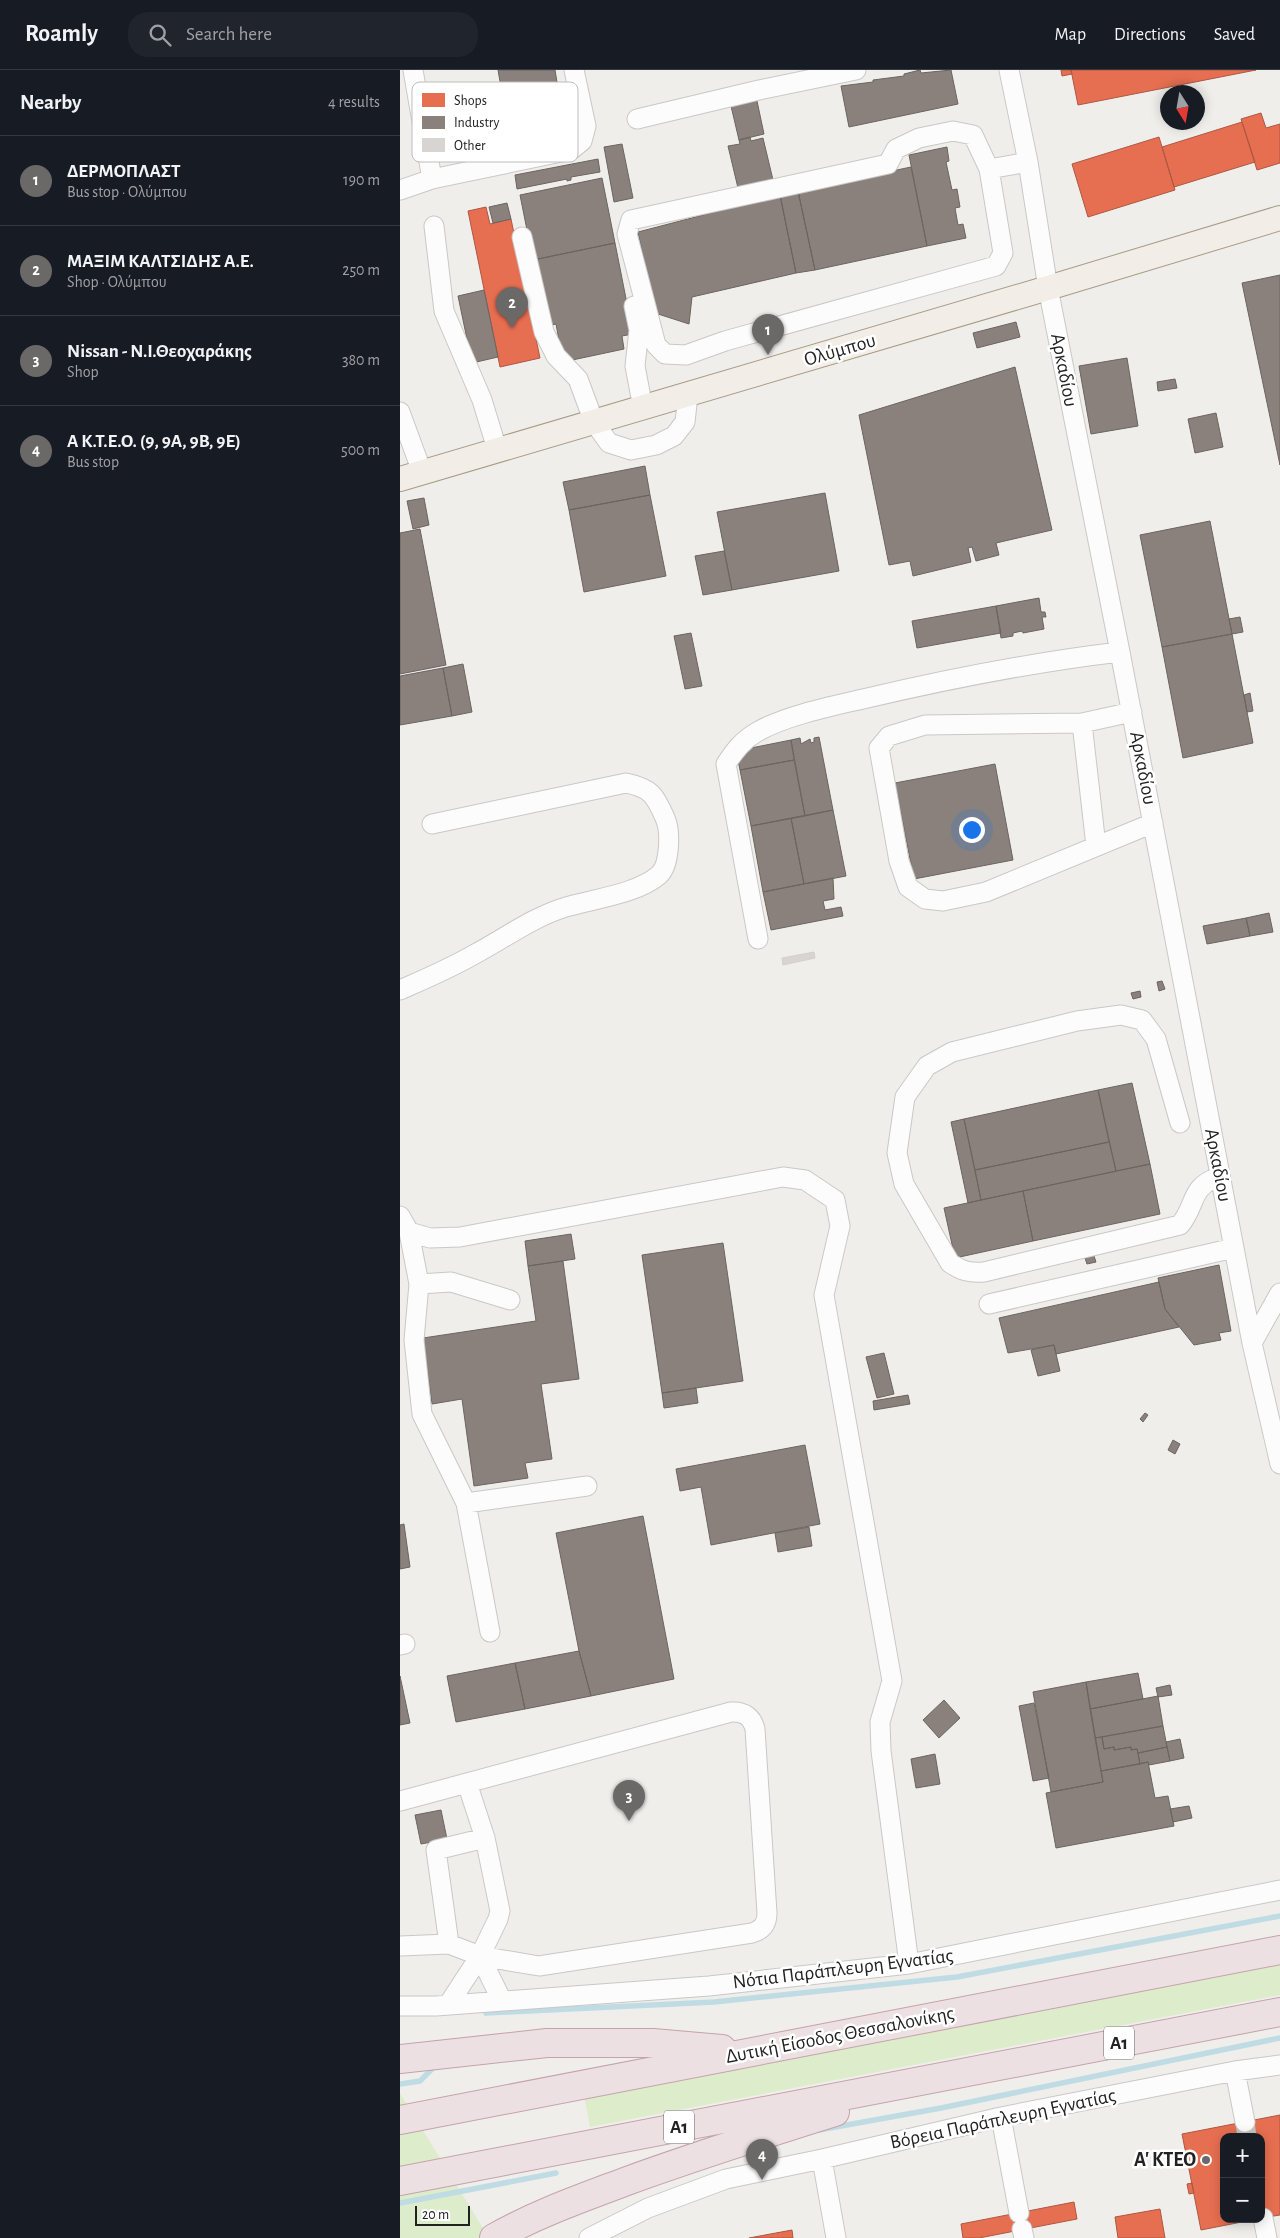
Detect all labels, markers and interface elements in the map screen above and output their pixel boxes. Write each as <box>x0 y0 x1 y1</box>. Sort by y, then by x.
search box <box>128 12 478 57</box>
icon: search <box>146 21 174 49</box>
text: Roamly <box>25 22 98 46</box>
text: Search here <box>186 25 272 44</box>
text: Map <box>1055 26 1086 44</box>
text: Directions <box>1114 26 1186 44</box>
text: Saved <box>1214 26 1255 44</box>
legend <box>412 82 578 162</box>
north arrow <box>1160 85 1205 130</box>
text: Nearby <box>20 92 81 113</box>
text: 4 results <box>328 94 380 110</box>
text: Shops <box>454 94 487 108</box>
text: Industry <box>454 116 500 130</box>
text: Other <box>454 139 486 153</box>
text: ΔΕΡΜΟΠΛΑΣΤ <box>67 162 181 181</box>
text: 1 <box>33 172 39 188</box>
text: 190 m <box>343 172 380 188</box>
text: Bus stop · Ολύμπου <box>67 184 187 200</box>
text: ΜΑΞΙΜ ΚΑΛΤΣΙΔΗΣ Α.Ε. <box>67 252 254 271</box>
text: 2 <box>32 262 40 278</box>
text: 250 m <box>342 262 380 278</box>
text: Shop · Ολύμπου <box>67 274 167 290</box>
pin: 2 <box>496 287 528 328</box>
pin: 1 <box>752 314 784 355</box>
street label: Ολύμπου <box>802 330 878 370</box>
street label: Αρκαδίου <box>1047 332 1081 408</box>
text: Nissan - Ν.Ι.Θεοχαράκης <box>67 342 252 361</box>
text: 3 <box>33 352 39 368</box>
text: 380 m <box>342 352 380 368</box>
text: Shop <box>67 364 99 380</box>
text: Α Κ.Τ.Ε.Ο. (9, 9Α, 9Β, 9Ε) <box>67 432 241 451</box>
text: 4 <box>32 442 40 458</box>
text: 500 m <box>341 442 380 458</box>
text: Bus stop <box>67 454 119 470</box>
street label: Αρκαδίου <box>1126 730 1160 806</box>
your location <box>959 817 985 843</box>
street label: Αρκαδίου <box>1201 1127 1235 1203</box>
pin: 3 <box>613 1780 645 1821</box>
street label: Νότια Παράπλευρη Εγνατίας <box>732 1946 955 1992</box>
street label: Δυτική Είσοδος Θεσσαλονίκης <box>724 2003 956 2067</box>
road number: Α1 <box>1104 2026 1134 2060</box>
street label: Βόρεια Παράπλευρη Εγνατίας <box>888 2085 1118 2153</box>
road number: Α1 <box>664 2110 694 2144</box>
map controls <box>1220 2133 1265 2223</box>
button: + <box>1220 2133 1265 2178</box>
pin: 4 <box>746 2139 778 2180</box>
place label: Α' ΚΤΕΟ <box>1134 2150 1196 2170</box>
marker: Α' ΚΤΕΟ <box>1200 2154 1212 2166</box>
button: − <box>1220 2178 1265 2223</box>
scale bar <box>415 2203 470 2226</box>
text: 20 m <box>422 2208 449 2222</box>

